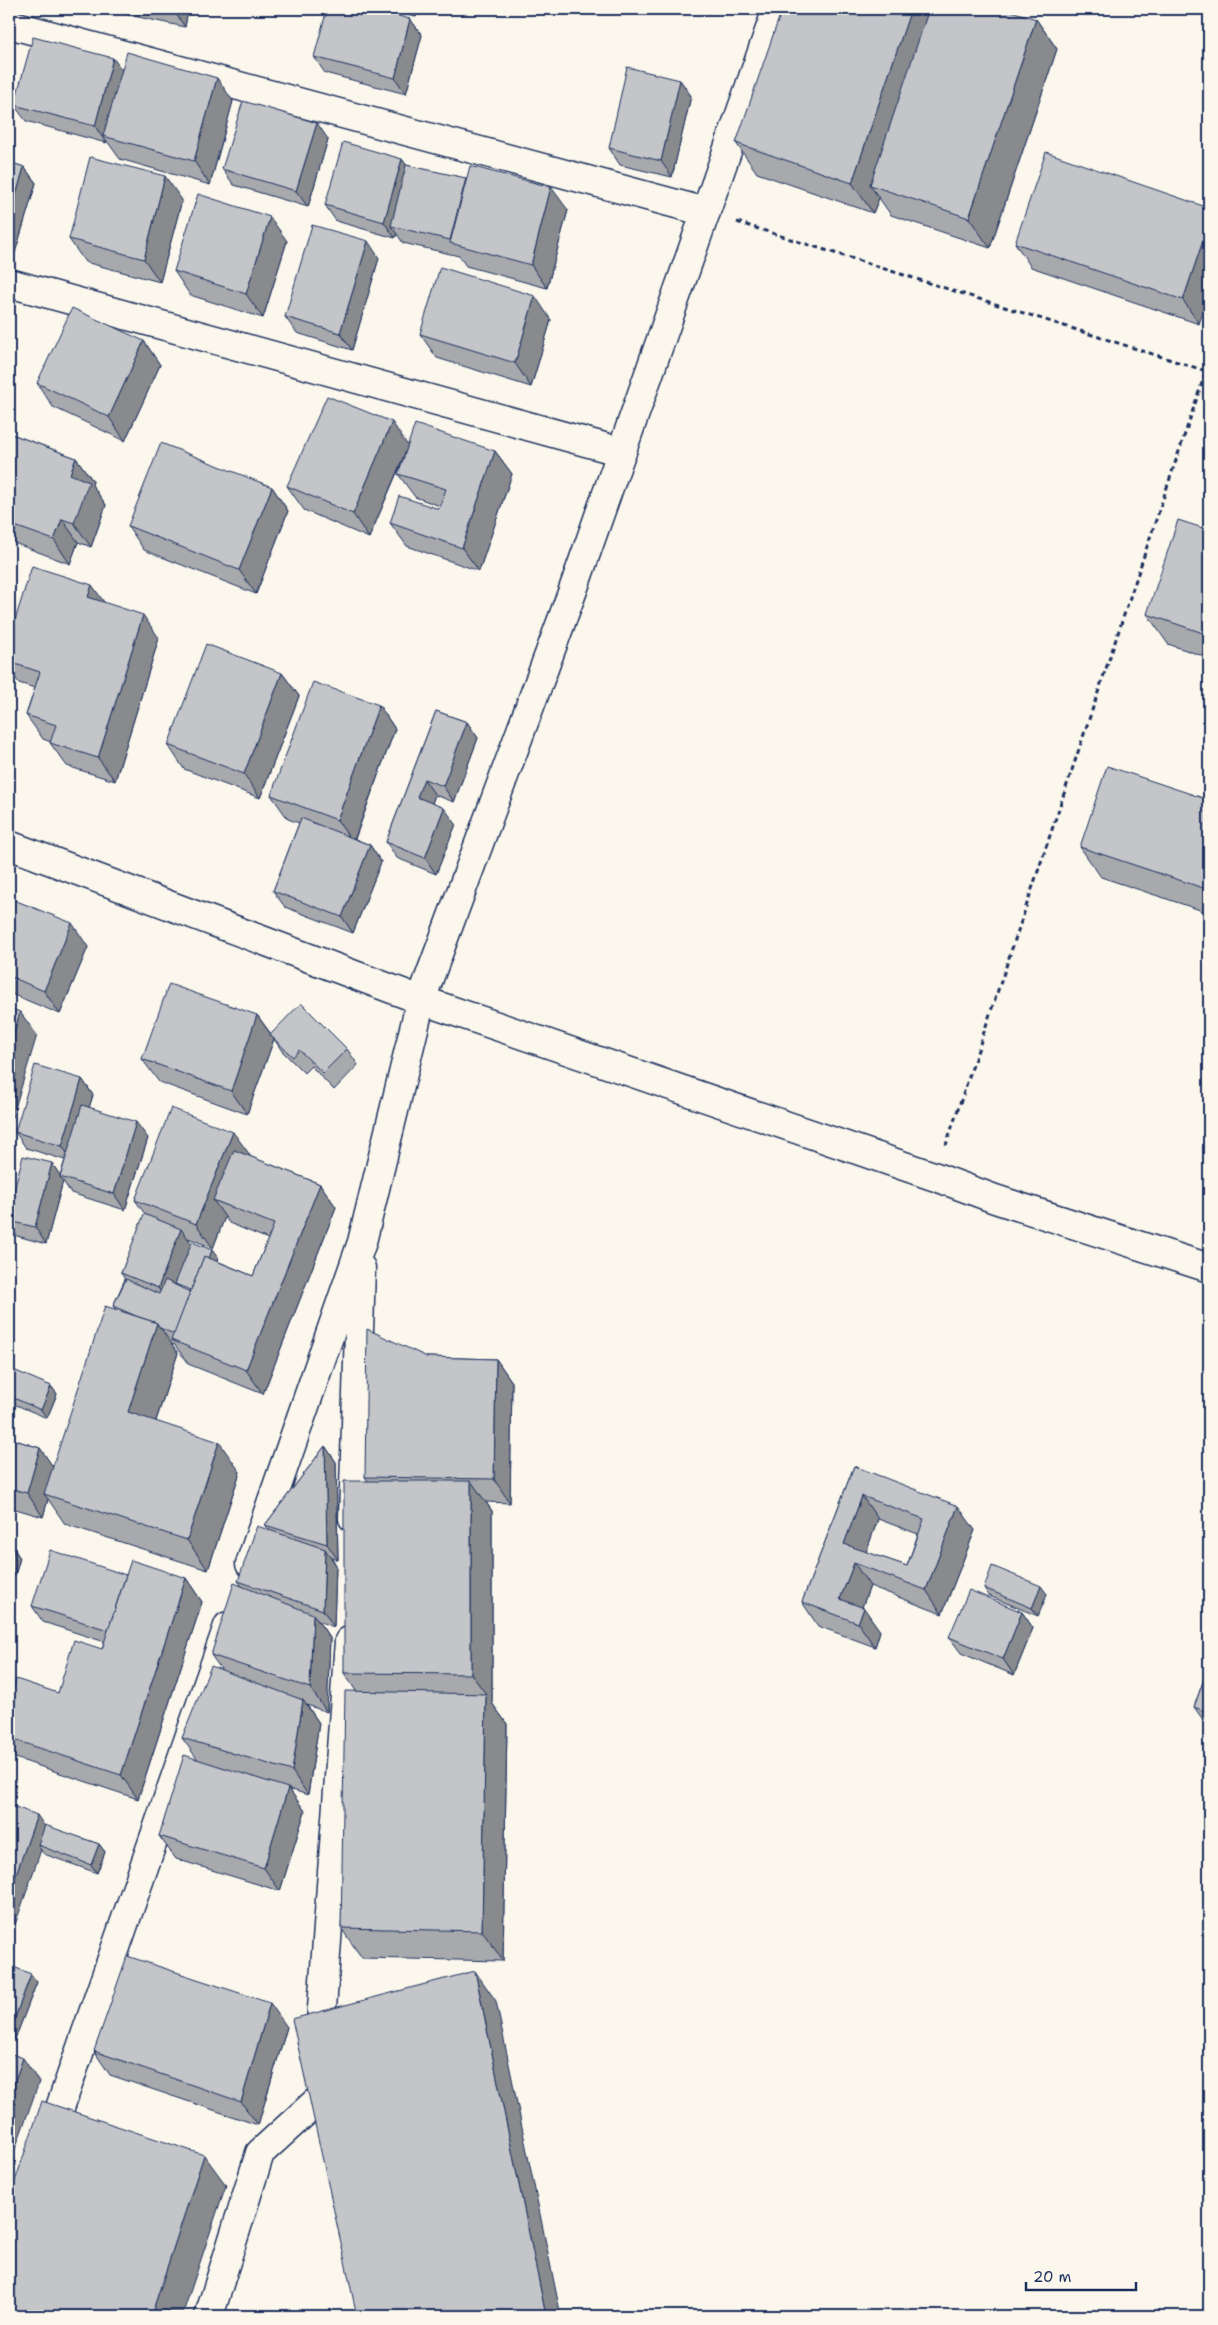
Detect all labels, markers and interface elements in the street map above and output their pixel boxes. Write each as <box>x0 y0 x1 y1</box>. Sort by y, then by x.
scale bar <box>1026 2260 1136 2292</box>
text: 20 m <box>1033 2267 1072 2287</box>

